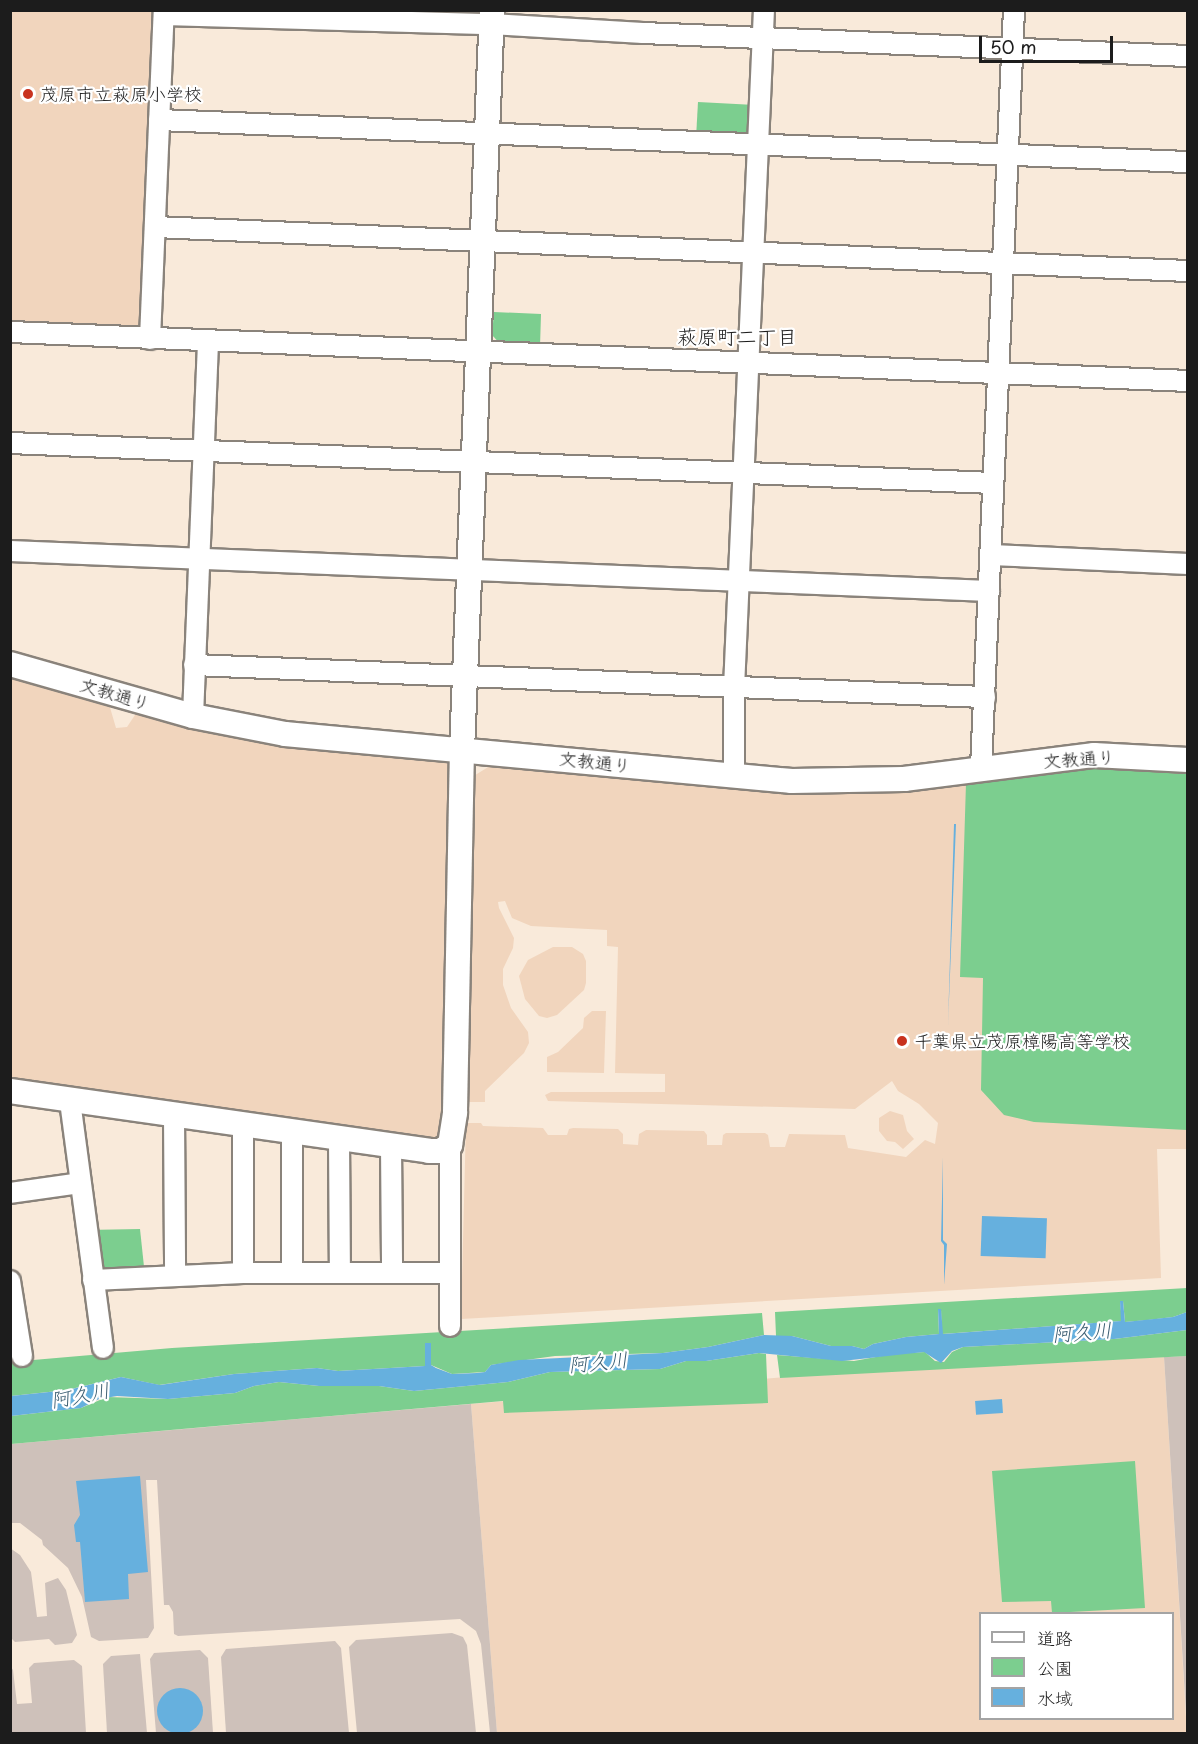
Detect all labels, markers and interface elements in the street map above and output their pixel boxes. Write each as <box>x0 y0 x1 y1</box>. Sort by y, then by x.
scale bar <box>982 24 1116 62</box>
text: 50 m <box>990 33 1037 60</box>
place label: 茂原市立萩原小学校 <box>40 83 202 105</box>
marker: 茂原市立萩原小学校 <box>21 87 35 101</box>
district label: 萩原町二丁目 <box>677 324 797 348</box>
street label: 文教通り <box>77 674 153 714</box>
street label: 文教通り <box>1042 746 1116 772</box>
street label: 文教通り <box>558 747 632 777</box>
place label: 千葉県立茂原樟陽高等学校 <box>914 1030 1130 1052</box>
marker: 千葉県立茂原樟陽高等学校 <box>895 1034 909 1048</box>
water label: 阿久川 <box>1051 1317 1113 1347</box>
water label: 阿久川 <box>567 1347 629 1377</box>
water label: 阿久川 <box>48 1377 112 1413</box>
legend <box>979 1612 1174 1720</box>
text: 道路 <box>1037 1624 1073 1651</box>
text: 公園 <box>1037 1654 1073 1681</box>
text: 水域 <box>1037 1684 1073 1711</box>

